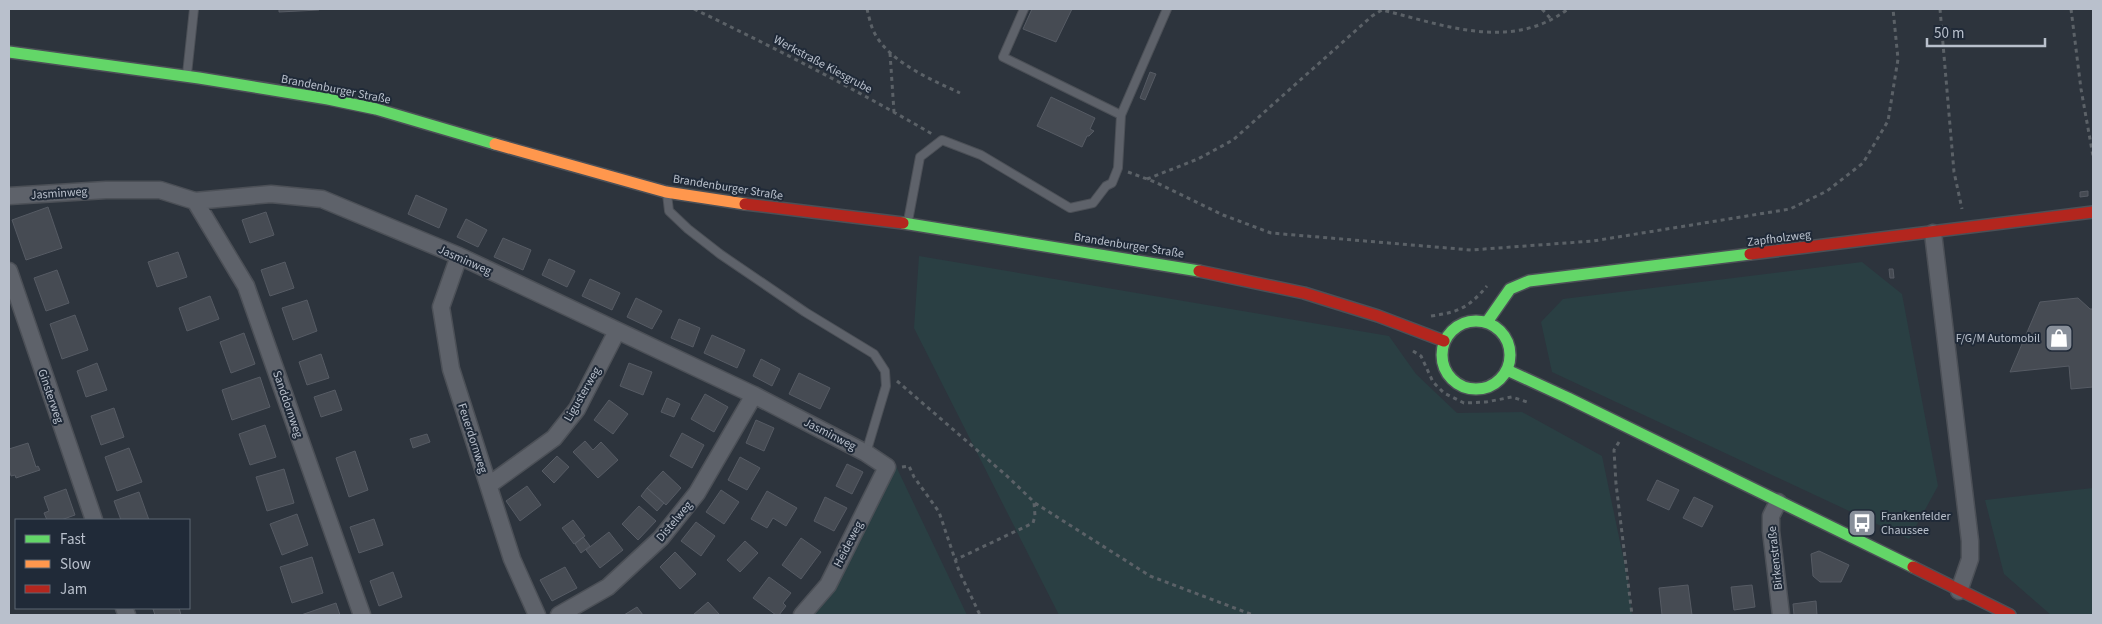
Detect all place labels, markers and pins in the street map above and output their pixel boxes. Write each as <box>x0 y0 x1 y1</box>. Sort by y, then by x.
shop icon: F/G/M Automobil <box>2044 323 2074 353</box>
place label: F/G/M Automobil <box>1956 330 2040 347</box>
bus stop icon: Frankenfelder Chaussee <box>1847 508 1877 538</box>
place label: Frankenfelder Chaussee <box>1881 508 1951 539</box>

